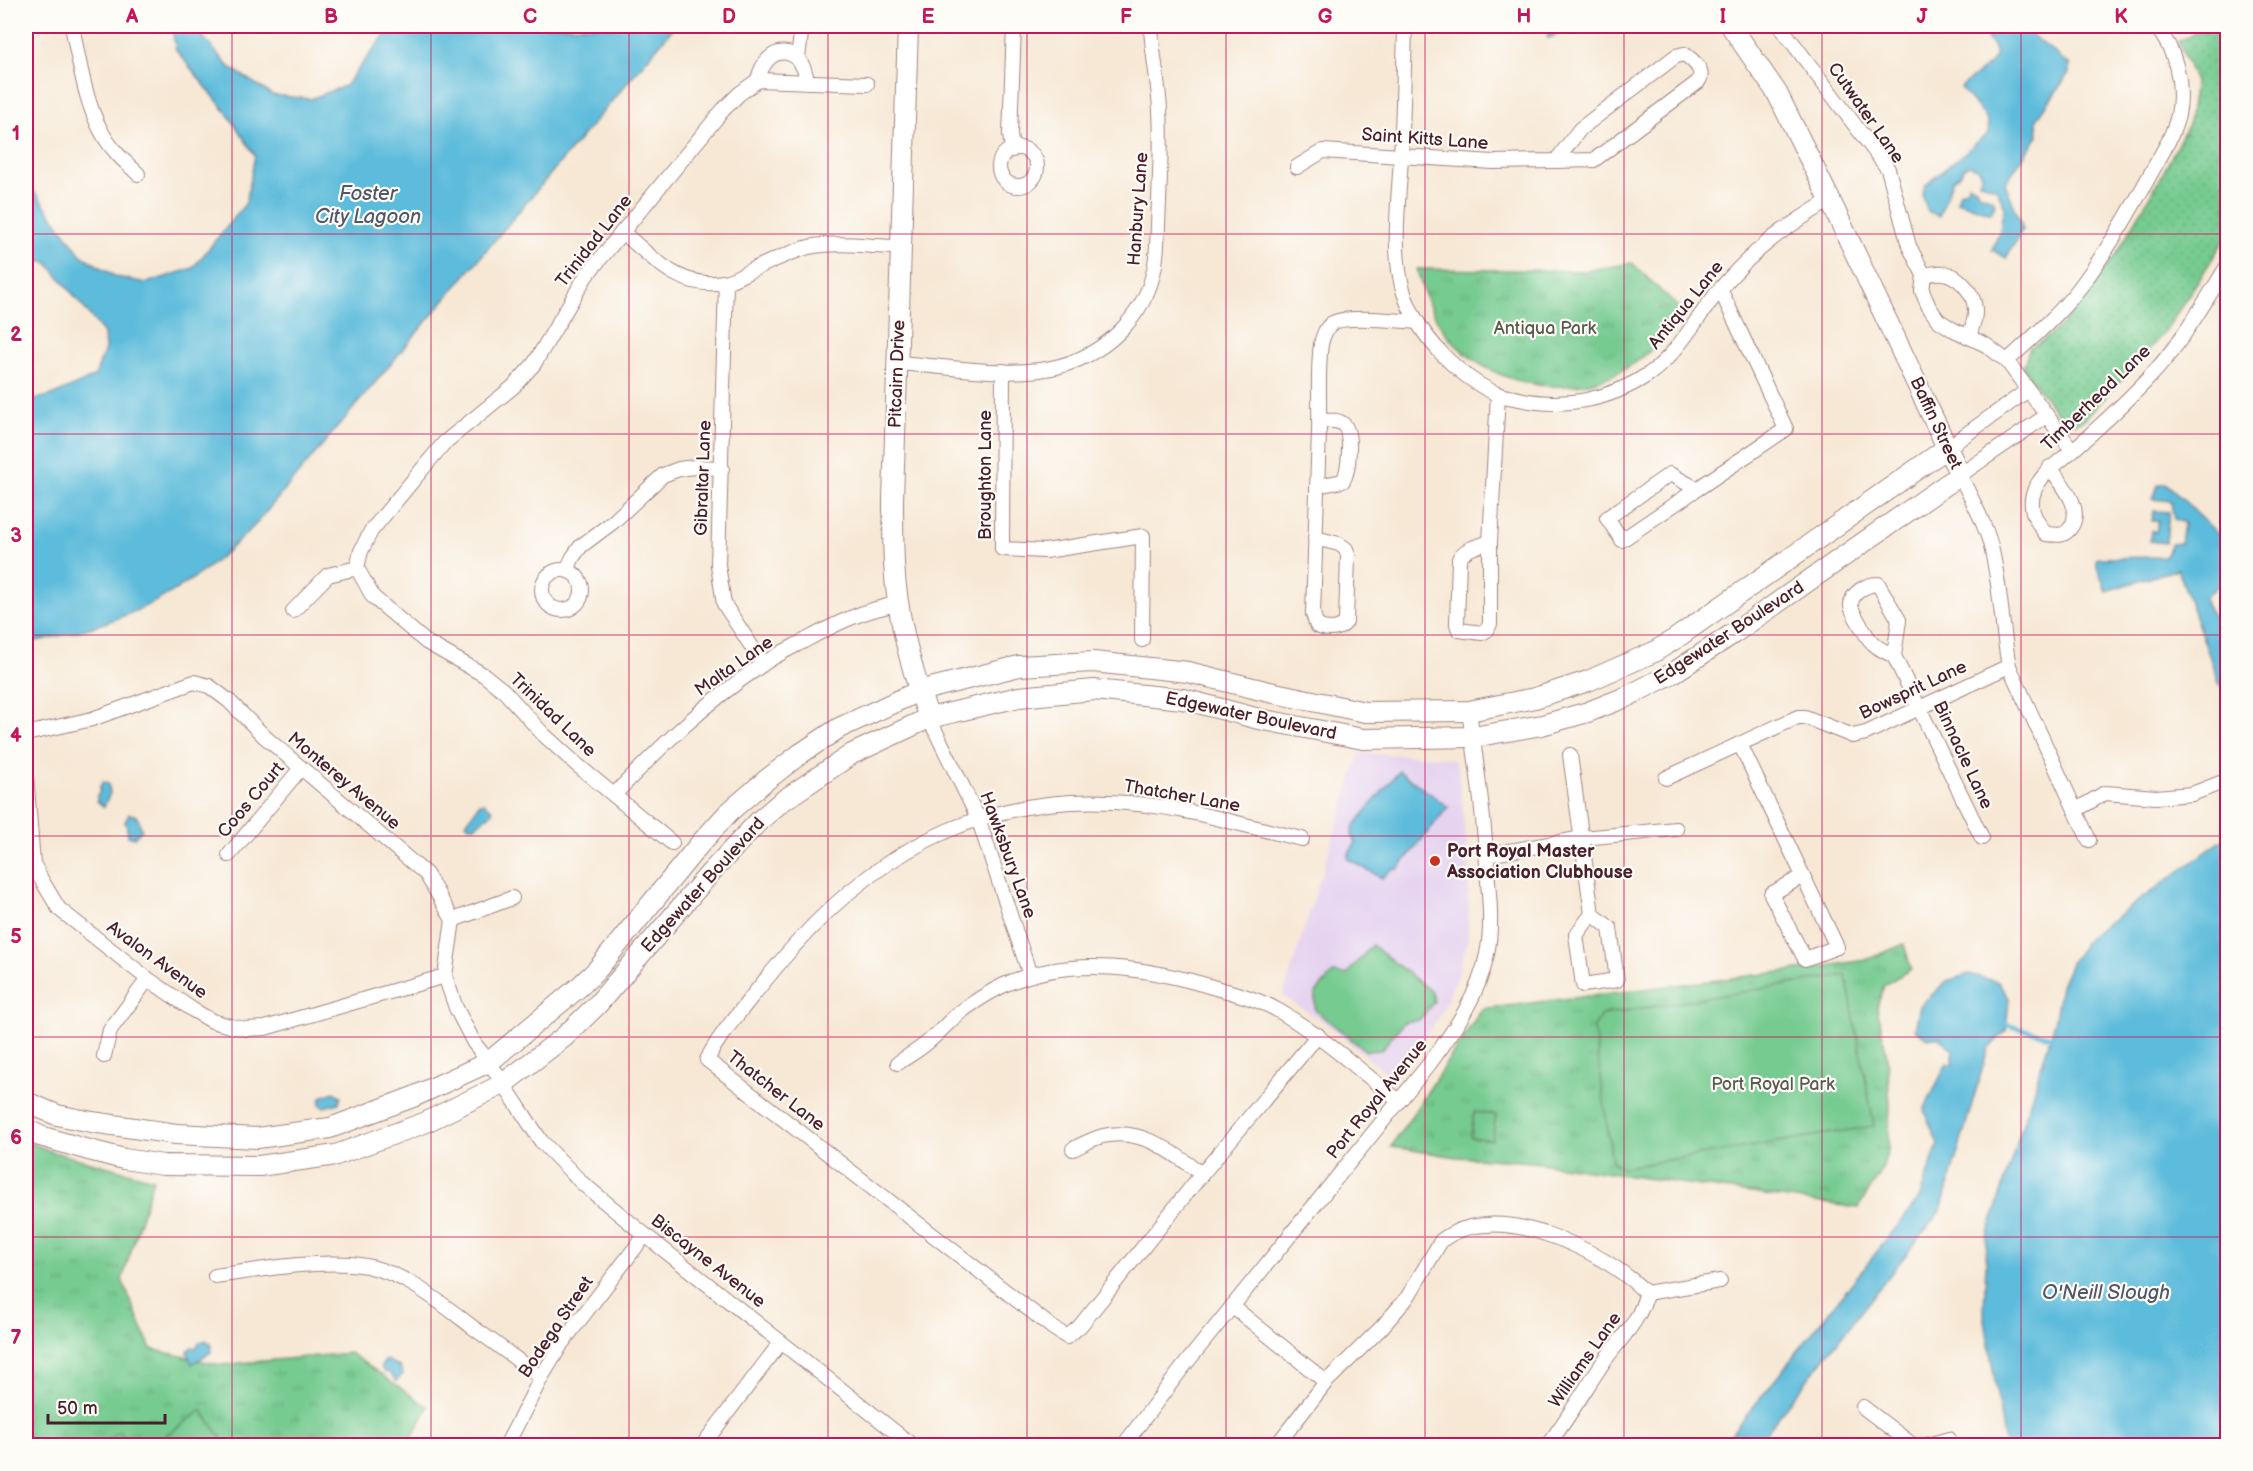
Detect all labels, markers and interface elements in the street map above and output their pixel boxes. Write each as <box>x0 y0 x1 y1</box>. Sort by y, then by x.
text: A <box>125 5 139 29</box>
text: B <box>324 5 338 29</box>
text: C <box>523 5 537 29</box>
text: D <box>722 5 736 29</box>
text: E <box>922 5 935 29</box>
text: F <box>1120 5 1132 29</box>
text: G <box>1318 5 1333 29</box>
text: H <box>1517 5 1531 29</box>
text: I <box>1720 5 1726 29</box>
text: J <box>1917 5 1929 29</box>
text: K <box>2114 5 2128 29</box>
street label: Cutwater Lane <box>1823 59 1909 168</box>
text: 1 <box>12 122 20 146</box>
street label: Saint Kitts Lane <box>1361 124 1489 154</box>
street label: Hanbury Lane <box>1124 151 1152 266</box>
water label: Foster City Lagoon <box>315 182 421 229</box>
street label: Trinidad Lane <box>551 190 637 291</box>
street label: Antiqua Lane <box>1644 256 1728 353</box>
park label: Antiqua Park <box>1494 318 1596 339</box>
street label: Pitcairn Drive <box>885 319 909 428</box>
text: 2 <box>10 323 22 347</box>
street label: Timberhead Lane <box>2037 340 2155 455</box>
street label: Baffin Street <box>1905 374 1967 473</box>
street label: Broughton Lane <box>975 410 996 540</box>
street label: Gibraltar Lane <box>690 420 716 536</box>
text: 3 <box>10 524 22 548</box>
street label: Edgewater Boulevard <box>1650 577 1808 689</box>
street label: Malta Lane <box>691 631 777 701</box>
street label: Bowsprit Lane <box>1856 656 1970 724</box>
street label: Trinidad Lane <box>506 669 601 762</box>
street label: Edgewater Boulevard <box>1164 688 1338 744</box>
street label: Binnacle Lane <box>1929 698 1997 813</box>
text: 4 <box>10 724 22 748</box>
street label: Monterey Avenue <box>283 728 405 834</box>
street label: Coos Court <box>213 758 289 842</box>
street label: Thatcher Lane <box>1122 775 1242 817</box>
street label: Hawksbury Lane <box>975 789 1041 921</box>
street label: Edgewater Boulevard <box>637 813 769 957</box>
place label: Port Royal Master Association Clubhouse <box>1446 841 1633 883</box>
marker: Port Royal Master Association Clubhouse <box>1428 854 1442 868</box>
street label: Avalon Avenue <box>103 917 211 1004</box>
text: 5 <box>10 925 22 949</box>
street label: Port Royal Avenue <box>1322 1035 1432 1163</box>
street label: Thatcher Lane <box>723 1046 829 1136</box>
park label: Port Royal Park <box>1711 1074 1835 1095</box>
text: 6 <box>10 1126 22 1150</box>
street label: Biscayne Avenue <box>647 1210 770 1312</box>
street label: Bodega Street <box>514 1272 598 1382</box>
water label: O'Neill Slough <box>2042 1281 2170 1305</box>
street label: Williams Lane <box>1544 1308 1626 1412</box>
text: 7 <box>10 1326 22 1350</box>
scale bar <box>48 1387 165 1425</box>
text: 50 m <box>57 1398 98 1419</box>

